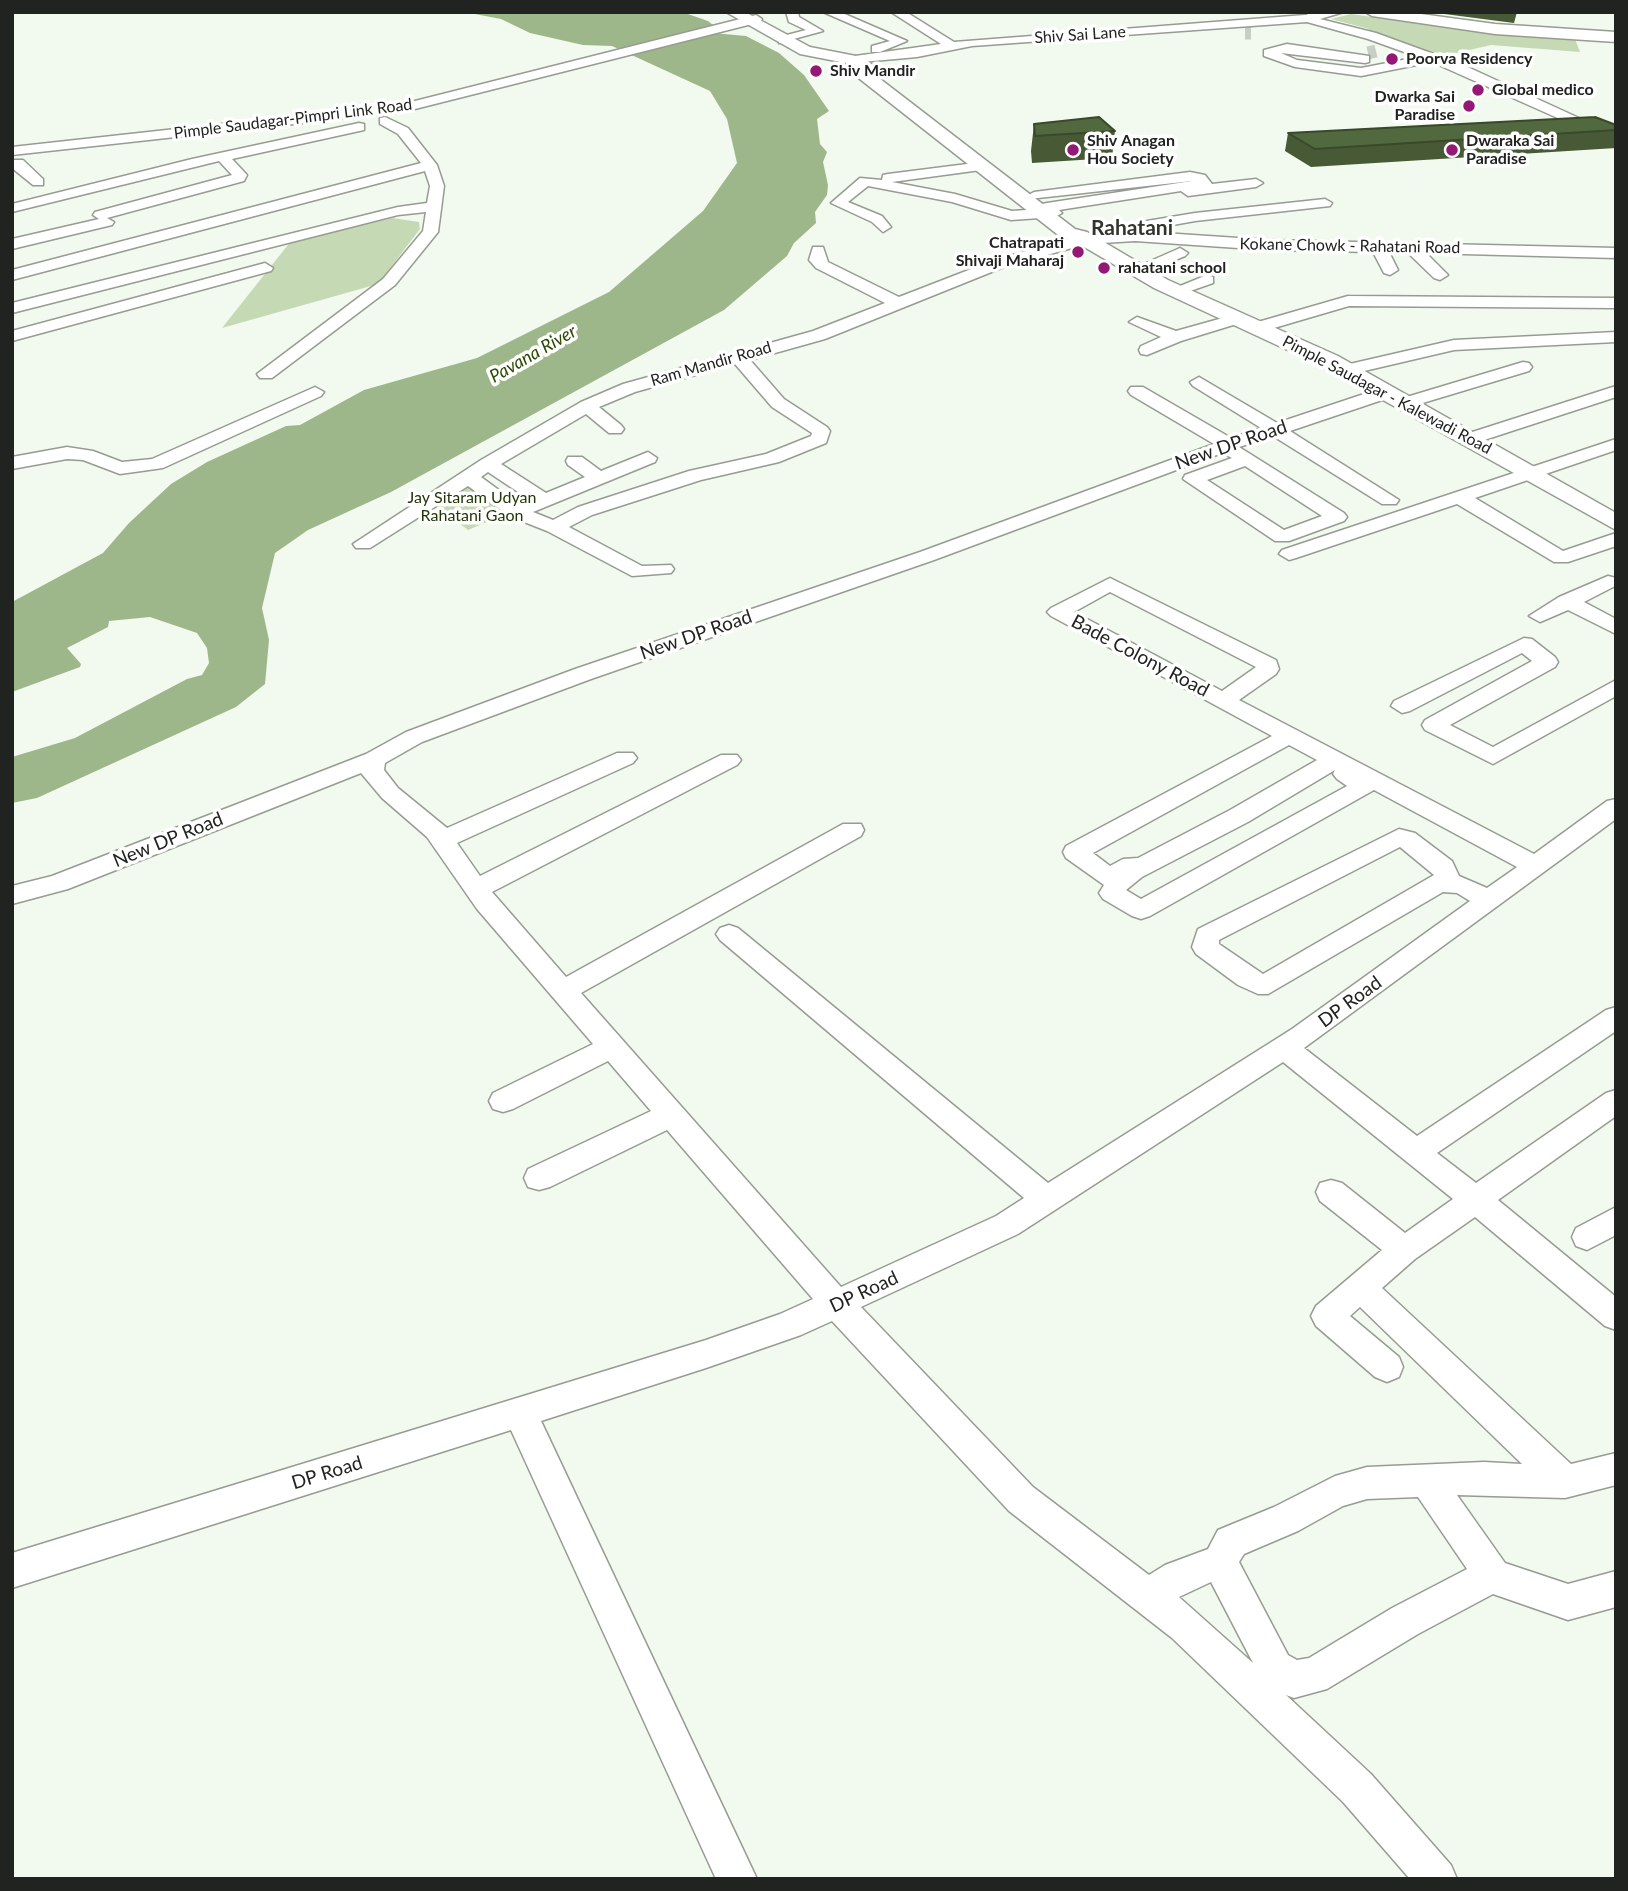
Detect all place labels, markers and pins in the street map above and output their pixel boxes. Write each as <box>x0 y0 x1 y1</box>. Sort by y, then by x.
place label: Poorva Residency <box>1406 49 1532 69</box>
marker: Poorva Residency <box>1384 51 1400 67</box>
place label: Shiv Mandir <box>830 61 915 81</box>
marker: Shiv Mandir <box>808 63 824 79</box>
place label: Global medico <box>1492 80 1594 100</box>
marker: Global medico <box>1470 82 1486 98</box>
place label: Dwarka Sai Paradise <box>1375 87 1455 125</box>
marker: Dwarka Sai Paradise <box>1461 98 1477 114</box>
place label: Shiv Anagan Hou Society <box>1087 131 1175 169</box>
place label: Dwaraka Sai Paradise <box>1466 131 1554 169</box>
marker: Shiv Anagan Hou Society <box>1065 142 1081 158</box>
marker: Dwaraka Sai Paradise <box>1444 142 1460 158</box>
place label: Chatrapati Shivaji Maharaj <box>956 233 1064 271</box>
marker: Chatrapati Shivaji Maharaj <box>1070 244 1086 260</box>
place label: rahatani school <box>1118 258 1226 278</box>
marker: rahatani school <box>1096 260 1112 276</box>

